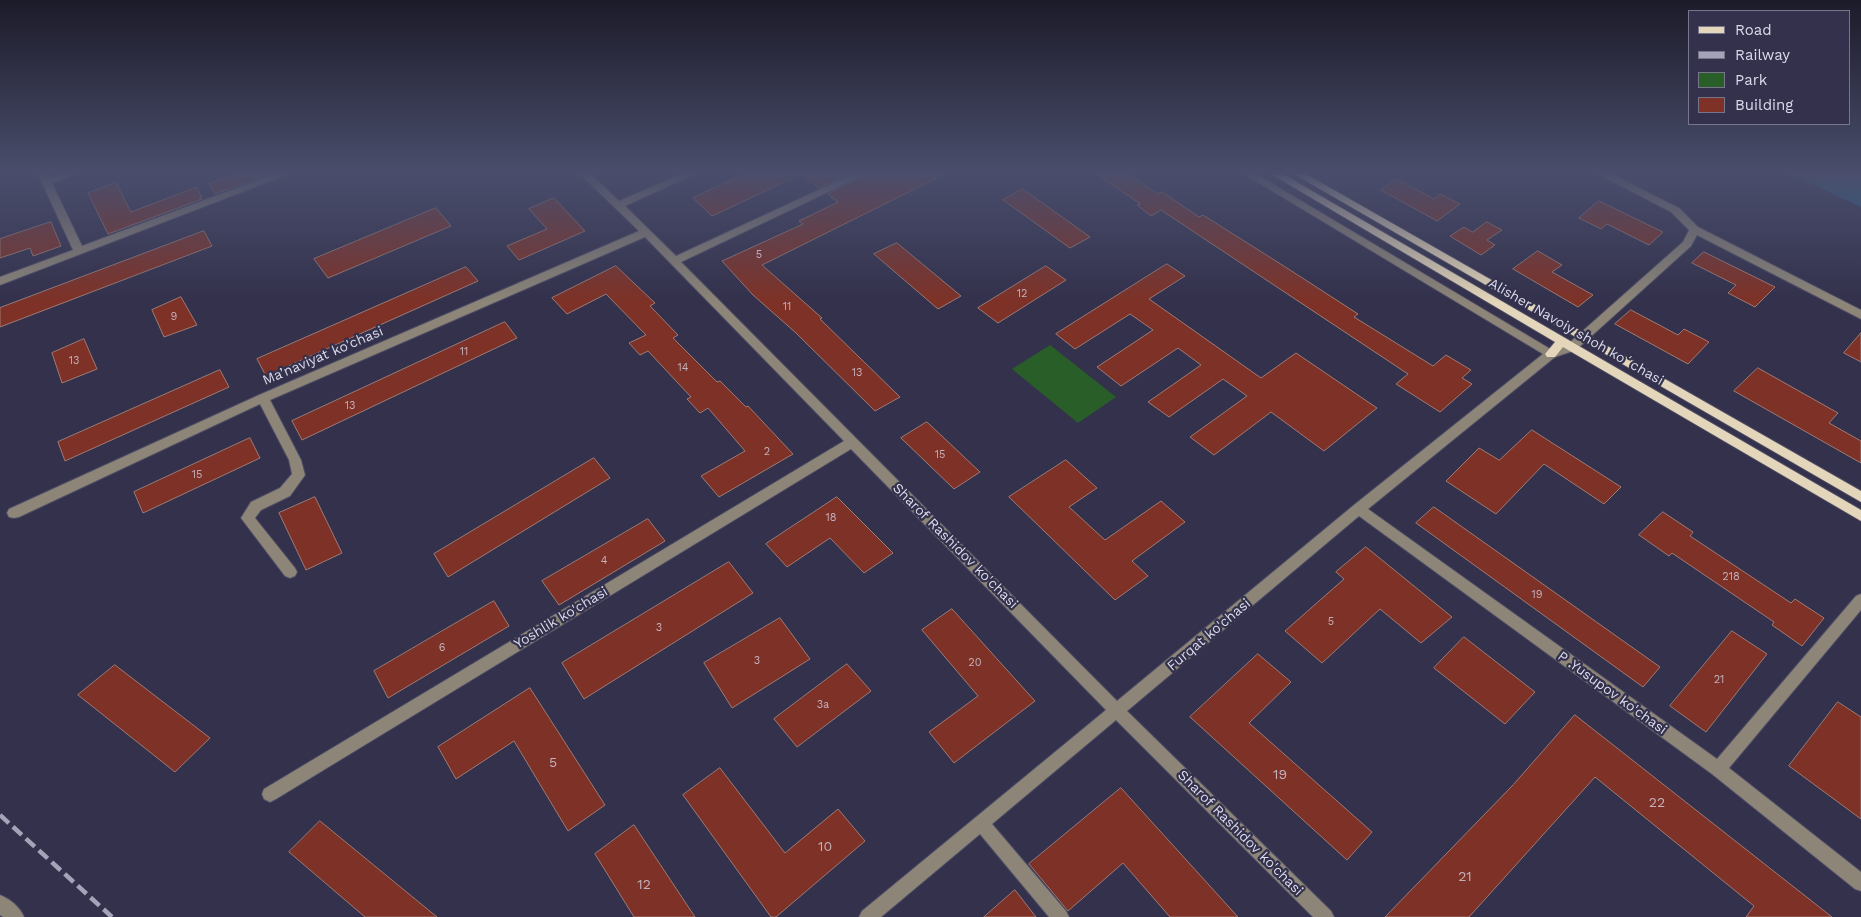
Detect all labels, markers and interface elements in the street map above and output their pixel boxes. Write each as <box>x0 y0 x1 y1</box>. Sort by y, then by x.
legend <box>1688 10 1851 125</box>
text: Road <box>1735 21 1772 39</box>
text: Railway <box>1735 46 1790 64</box>
text: Park <box>1735 71 1767 89</box>
text: Building <box>1735 96 1793 114</box>
house number: 5 <box>756 248 762 262</box>
street label: Alisher Navoiy shoh koʻchasi <box>1486 275 1666 389</box>
house number: 12 <box>1017 287 1027 301</box>
house number: 11 <box>783 300 791 314</box>
house number: 9 <box>171 310 177 324</box>
street label: Ma’naviyat ko'chasi <box>260 323 386 389</box>
house number: 11 <box>460 345 468 359</box>
house number: 13 <box>69 354 79 368</box>
house number: 14 <box>677 361 689 375</box>
house number: 13 <box>852 366 862 380</box>
house number: 13 <box>345 399 355 413</box>
house number: 2 <box>764 445 770 459</box>
house number: 15 <box>935 448 945 462</box>
house number: 15 <box>192 468 202 482</box>
street label: Sharof Rashidov ko'chasi <box>889 480 1021 612</box>
house number: 18 <box>825 511 837 525</box>
house number: 4 <box>601 554 607 568</box>
house number: 218 <box>1722 570 1740 584</box>
street label: Yoshlik ko'chasi <box>511 583 611 653</box>
house number: 19 <box>1531 588 1543 602</box>
street label: Furqat ko'chasi <box>1164 595 1254 675</box>
house number: 5 <box>1328 615 1334 629</box>
house number: 3 <box>656 621 662 635</box>
house number: 6 <box>439 641 445 655</box>
street label: P .Yusupov ko'chasi <box>1554 648 1670 738</box>
house number: 3 <box>754 654 760 668</box>
house number: 20 <box>968 656 982 670</box>
house number: 21 <box>1714 673 1724 687</box>
house number: 3a <box>817 698 829 712</box>
house number: 5 <box>549 755 557 771</box>
street label: Sharof Rashidov ko'chasi <box>1174 767 1306 899</box>
house number: 19 <box>1273 767 1287 783</box>
house number: 22 <box>1649 795 1665 811</box>
house number: 10 <box>818 839 832 855</box>
house number: 21 <box>1458 869 1472 885</box>
house number: 12 <box>637 877 651 893</box>

